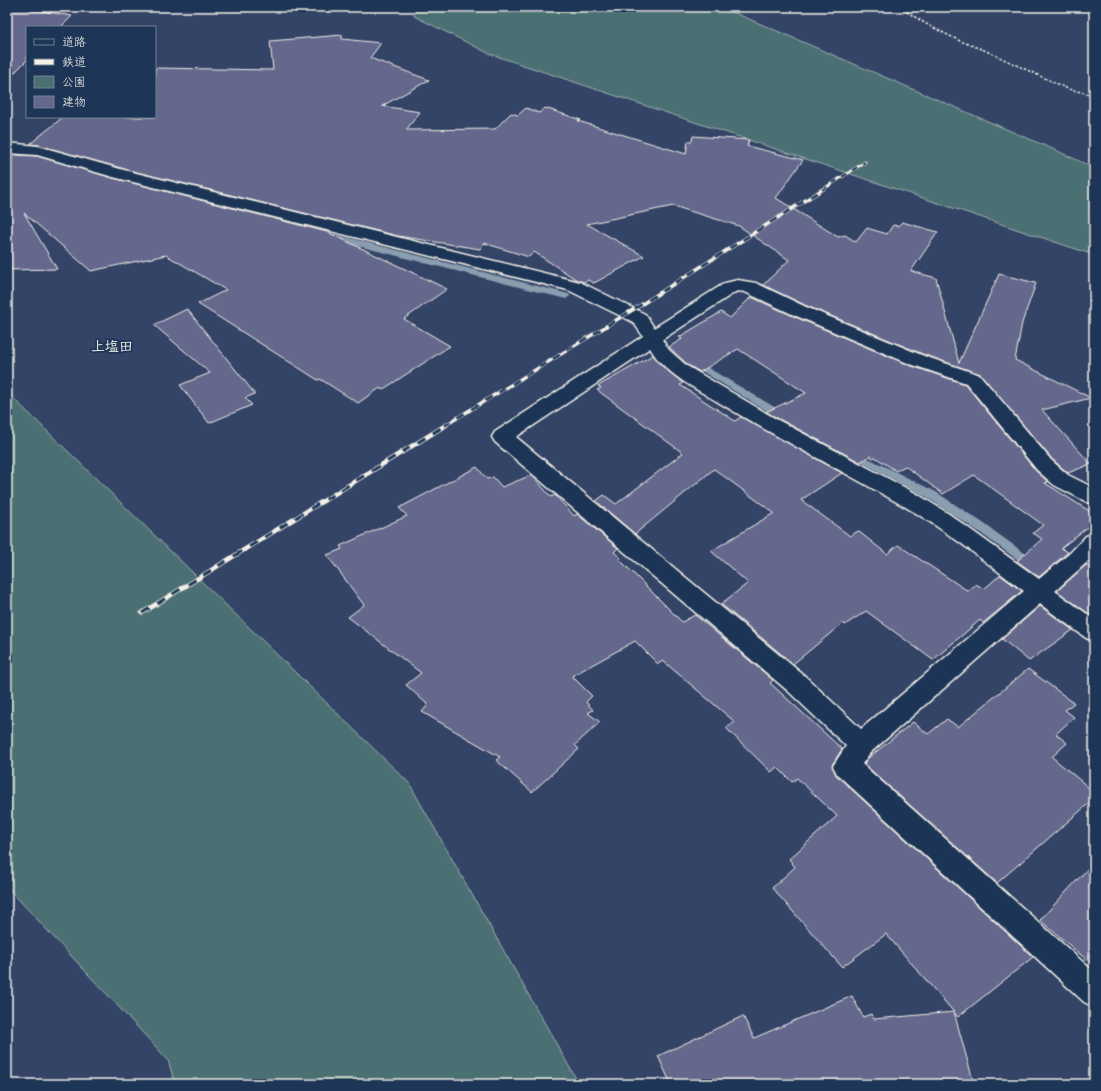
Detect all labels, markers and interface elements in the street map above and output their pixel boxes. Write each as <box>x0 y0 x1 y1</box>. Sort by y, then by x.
legend <box>26 26 156 118</box>
text: 道路 <box>62 33 86 49</box>
text: 鉄道 <box>62 53 86 69</box>
text: 公園 <box>62 73 86 89</box>
text: 建物 <box>62 93 86 109</box>
district label: 上塩田 <box>91 336 133 355</box>

